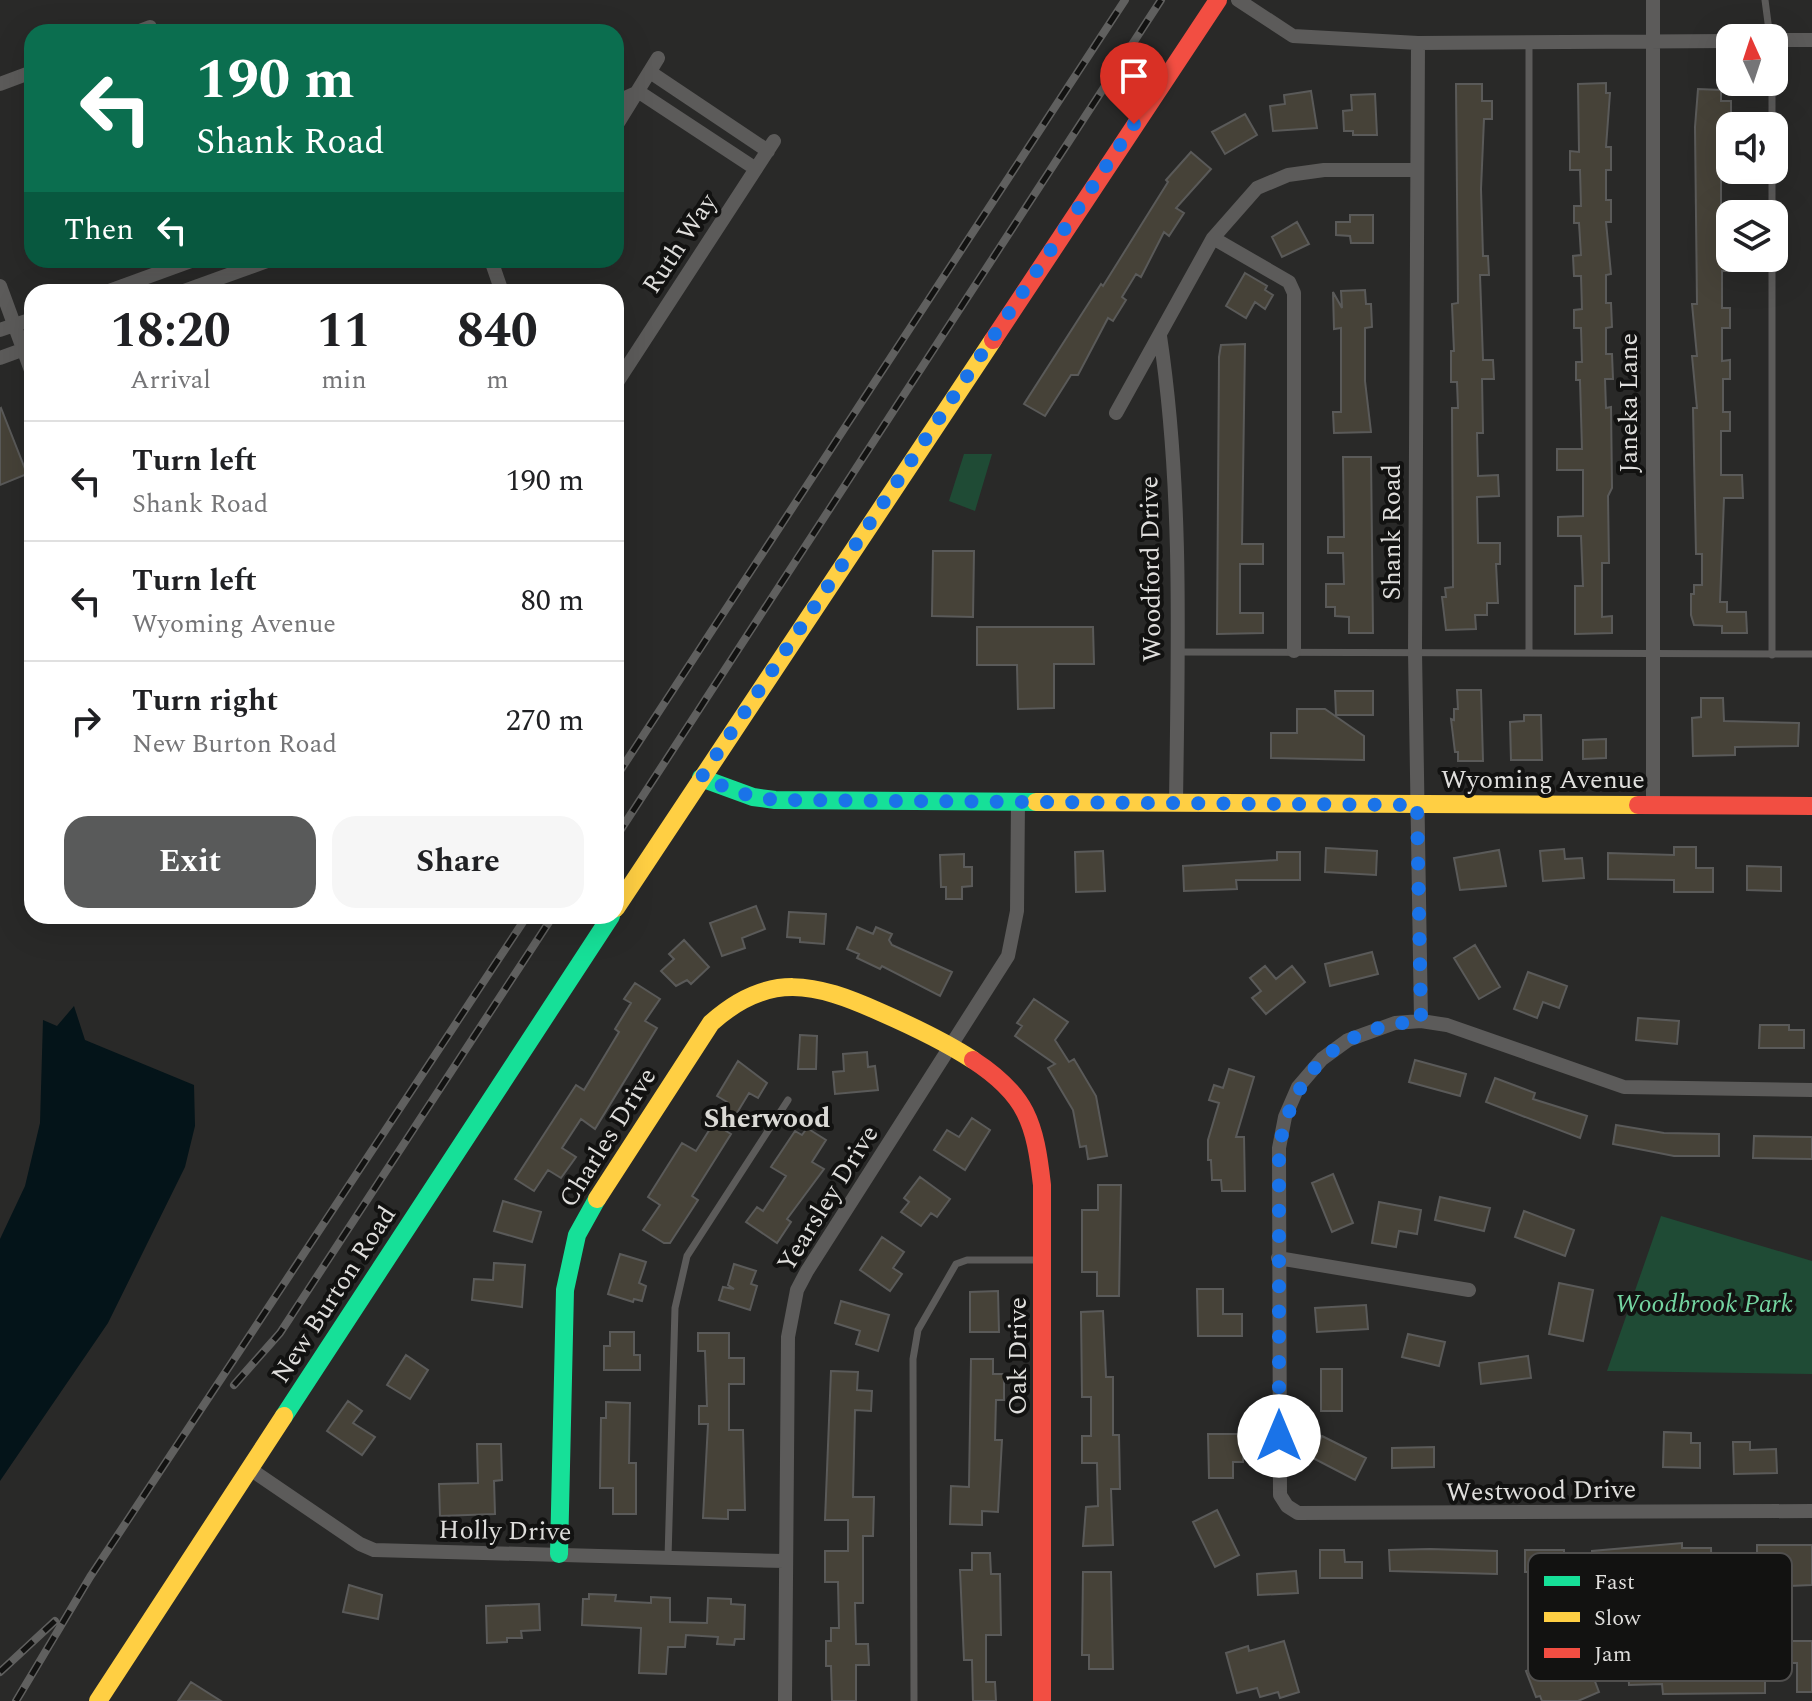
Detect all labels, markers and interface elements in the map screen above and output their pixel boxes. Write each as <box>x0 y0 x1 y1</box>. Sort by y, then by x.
north arrow <box>1716 24 1788 96</box>
map controls <box>1716 24 1788 272</box>
text: 190 m <box>196 38 355 123</box>
pin <box>1100 42 1168 124</box>
icon: arrive <box>1112 54 1156 98</box>
icon: left <box>64 56 168 160</box>
button: sound <box>1716 112 1788 184</box>
text: Shank Road <box>196 115 385 170</box>
street label: Ruth Way <box>632 184 728 302</box>
button: layers <box>1716 200 1788 272</box>
text: Then <box>64 207 134 253</box>
icon: left <box>150 208 194 252</box>
text: 18:20 <box>110 295 231 368</box>
text: 11 <box>317 295 371 368</box>
text: 840 <box>457 295 538 368</box>
street label: Janeka Lane <box>1609 333 1649 473</box>
text: Arrival <box>130 360 211 400</box>
text: min <box>321 360 367 400</box>
text: m <box>486 360 509 400</box>
text: Turn left <box>132 438 257 484</box>
text: 190 m <box>506 458 584 504</box>
icon: left <box>64 459 108 503</box>
street label: Shank Road <box>1372 464 1412 600</box>
street label: Woodford Drive <box>1129 476 1173 662</box>
text: Shank Road <box>132 484 268 524</box>
text: Turn left <box>132 558 257 604</box>
text: 80 m <box>521 578 584 624</box>
icon: left <box>64 579 108 623</box>
text: Wyoming Avenue <box>132 604 336 644</box>
text: Turn right <box>132 678 278 724</box>
text: 270 m <box>506 698 584 744</box>
icon: right <box>64 699 108 743</box>
text: New Burton Road <box>132 724 337 764</box>
street label: Wyoming Avenue <box>1441 760 1645 800</box>
button: Exit <box>64 816 316 908</box>
button: Share <box>332 816 584 908</box>
street label: Charles Drive <box>549 1060 667 1215</box>
district label: Sherwood <box>703 1097 831 1140</box>
street label: Yearsley Drive <box>767 1117 889 1280</box>
street label: New Burton Road <box>261 1198 406 1391</box>
park label: Woodbrook Park <box>1615 1284 1793 1324</box>
street label: Oak Drive <box>998 1297 1038 1415</box>
position arrow <box>1237 1394 1321 1478</box>
street label: Westwood Drive <box>1445 1469 1637 1513</box>
street label: Holly Drive <box>438 1510 572 1552</box>
legend <box>1528 1553 1792 1681</box>
text: Fast <box>1594 1566 1635 1599</box>
text: Slow <box>1594 1602 1642 1635</box>
text: Jam <box>1594 1638 1632 1671</box>

